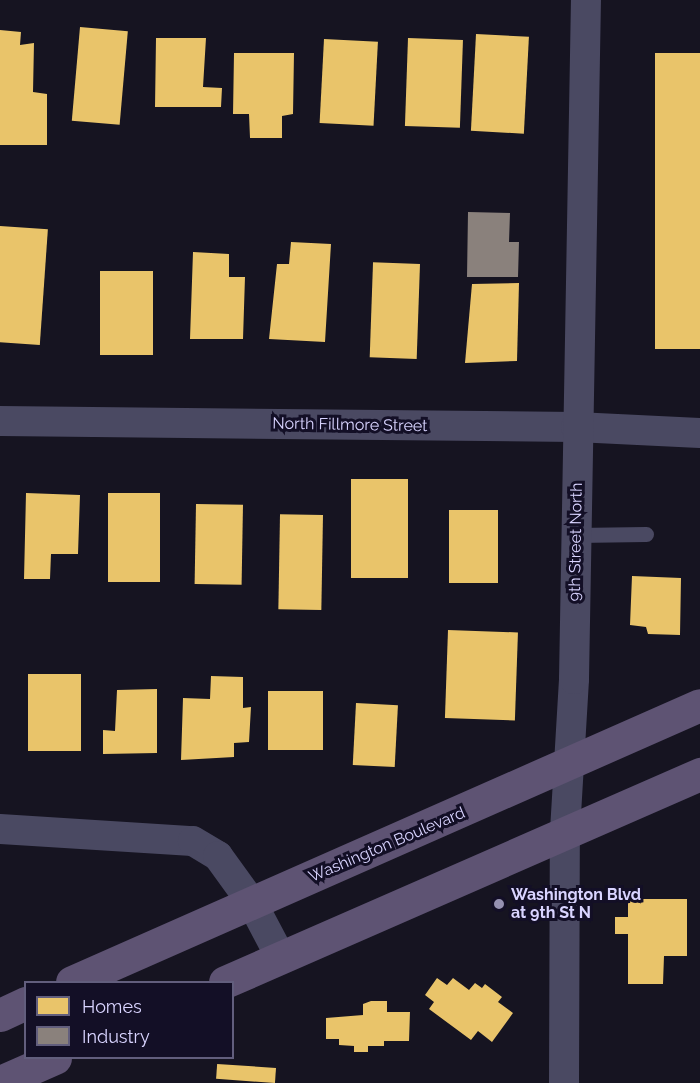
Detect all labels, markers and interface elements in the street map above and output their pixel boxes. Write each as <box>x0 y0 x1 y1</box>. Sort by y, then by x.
street label: North Fillmore Street <box>272 414 428 436</box>
street label: 9th Street North <box>565 483 587 601</box>
street label: Washington Boulevard <box>306 803 468 887</box>
place label: Washington Blvd at 9th St N <box>511 885 641 923</box>
marker: Washington Blvd at 9th St N <box>492 897 506 911</box>
legend <box>24 981 234 1059</box>
text: Homes <box>82 996 142 1017</box>
text: Industry <box>82 1026 150 1047</box>

